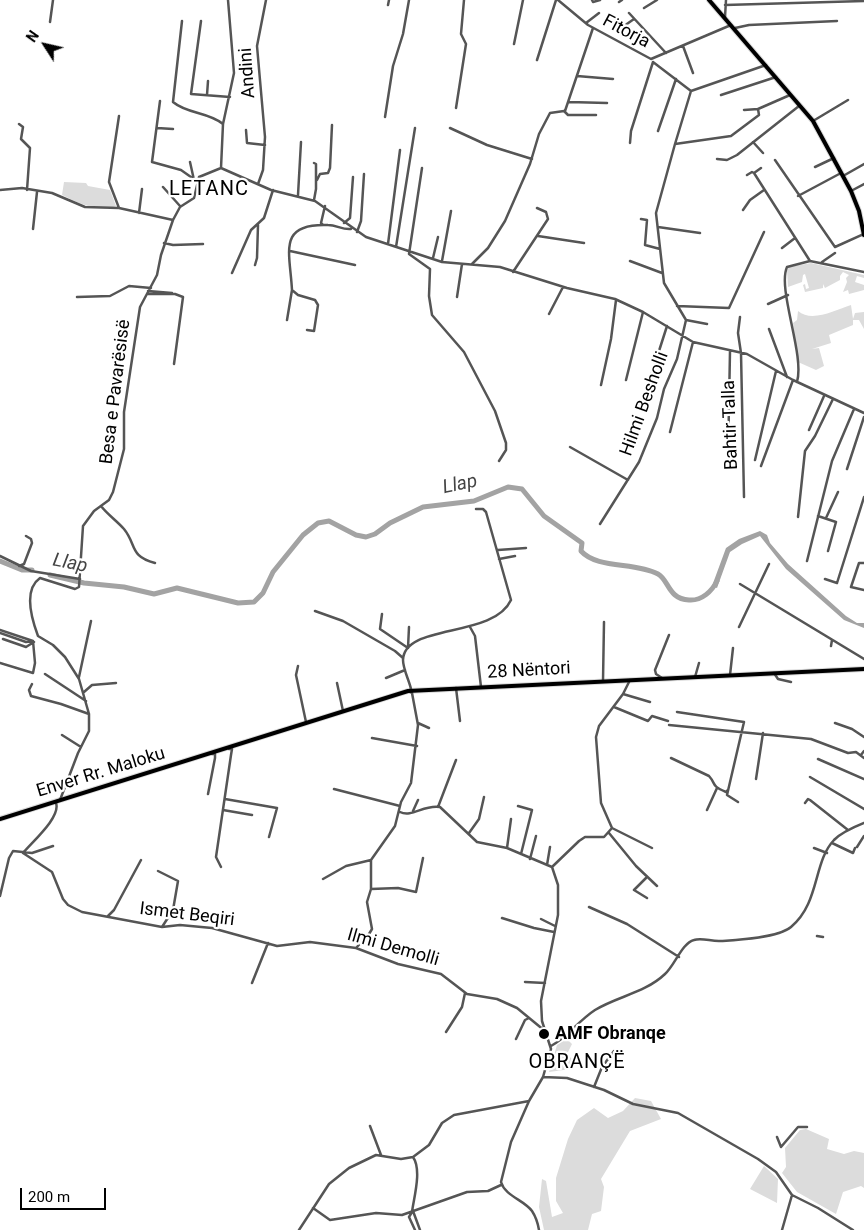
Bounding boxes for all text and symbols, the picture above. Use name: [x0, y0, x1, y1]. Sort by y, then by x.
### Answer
street label: Fitorja: [599, 11, 653, 53]
north arrow: [20, 20, 70, 70]
text: N: [23, 28, 42, 45]
street label: Andini: [235, 47, 261, 99]
district label: LETANC: [168, 178, 250, 202]
street label: Besa e Pavarësisë: [96, 318, 136, 466]
street label: Hilmi Besholli: [616, 349, 674, 459]
street label: Bahtir Talla: [719, 380, 743, 470]
water label: Llap: [441, 470, 479, 500]
water label: Llap: [51, 549, 89, 579]
street label: 28 Nëntori: [487, 658, 571, 684]
street label: Enver Rr. Maloku: [34, 743, 168, 803]
street label: Ismet Beqiri: [138, 898, 236, 932]
street label: Ilmi Demolli: [345, 925, 441, 971]
place label: AMF Obranqe: [555, 1023, 666, 1045]
marker: AMF Obranqe: [537, 1027, 551, 1041]
district label: OBRANÇË: [528, 1051, 626, 1075]
scale bar: [22, 1178, 109, 1210]
text: 200 m: [28, 1188, 70, 1206]

